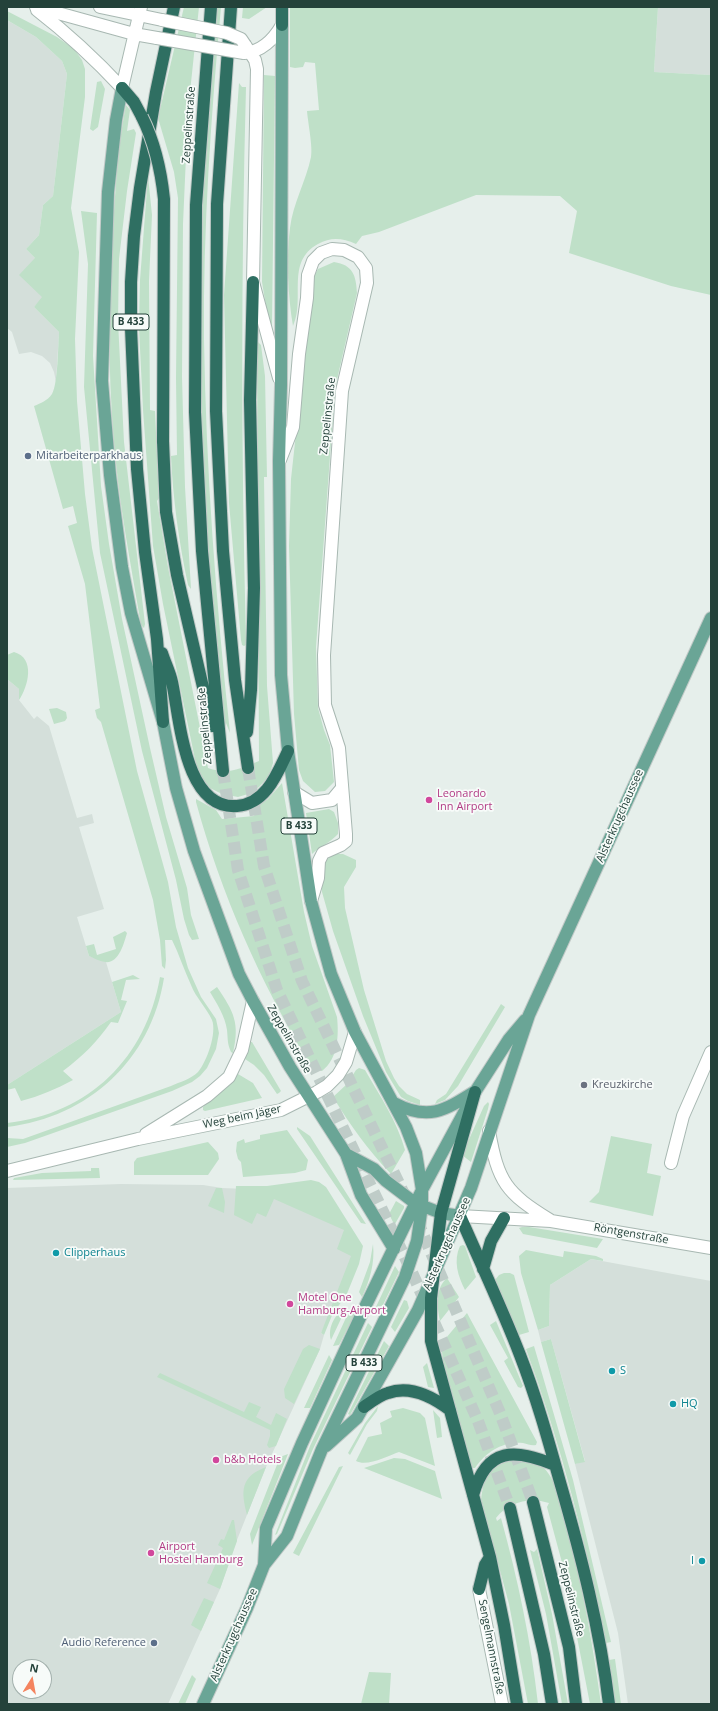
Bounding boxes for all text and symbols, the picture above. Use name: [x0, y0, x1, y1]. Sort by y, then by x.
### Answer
street label: Zeppelinstraße: [180, 86, 198, 164]
road number: B 433: [113, 314, 149, 330]
street label: Zeppelinstraße: [317, 377, 339, 455]
place label: Mitarbeiterparkhaus: [36, 449, 141, 463]
marker: Mitarbeiterparkhaus: [23, 451, 33, 461]
street label: Zeppelinstraße: [195, 687, 215, 765]
street label: Alsterkrugchaussee: [594, 768, 646, 864]
place label: Leonardo Inn Airport: [437, 787, 492, 813]
marker: Leonardo Inn Airport: [424, 795, 434, 805]
road number: B 433: [281, 818, 317, 834]
street label: Zeppelinstraße: [264, 1002, 314, 1076]
place label: Kreuzkirche: [592, 1078, 653, 1092]
marker: Kreuzkirche: [579, 1080, 589, 1090]
street label: Weg beim Jäger: [202, 1102, 282, 1132]
street label: Alsterkrugchaussee: [421, 1196, 473, 1292]
street label: Röntgenstraße: [593, 1221, 669, 1247]
place label: Clipperhaus: [64, 1246, 125, 1260]
marker: Clipperhaus: [51, 1248, 61, 1258]
place label: Motel One Hamburg-Airport: [298, 1291, 386, 1317]
marker: Motel One Hamburg-Airport: [285, 1299, 295, 1309]
road number: B 433: [346, 1355, 382, 1371]
place label: S: [620, 1364, 626, 1378]
marker: S: [607, 1366, 617, 1376]
place label: HQ: [681, 1397, 698, 1411]
marker: HQ: [668, 1399, 678, 1409]
place label: b&b Hotels: [224, 1453, 281, 1467]
marker: b&b Hotels: [211, 1455, 221, 1465]
place label: Airport Hostel Hamburg: [159, 1540, 243, 1566]
marker: Airport Hostel Hamburg: [146, 1548, 156, 1558]
place label: I: [691, 1554, 694, 1568]
marker: I: [697, 1556, 707, 1566]
street label: Zeppelinstraße: [555, 1560, 587, 1638]
street label: Alsterkrugchaussee: [208, 1587, 260, 1683]
street label: Sengelmannstraße: [475, 1598, 507, 1696]
place label: Audio Reference: [62, 1636, 146, 1650]
marker: Audio Reference: [149, 1638, 159, 1648]
north arrow: [12, 1659, 52, 1699]
text: N: [28, 1659, 40, 1676]

